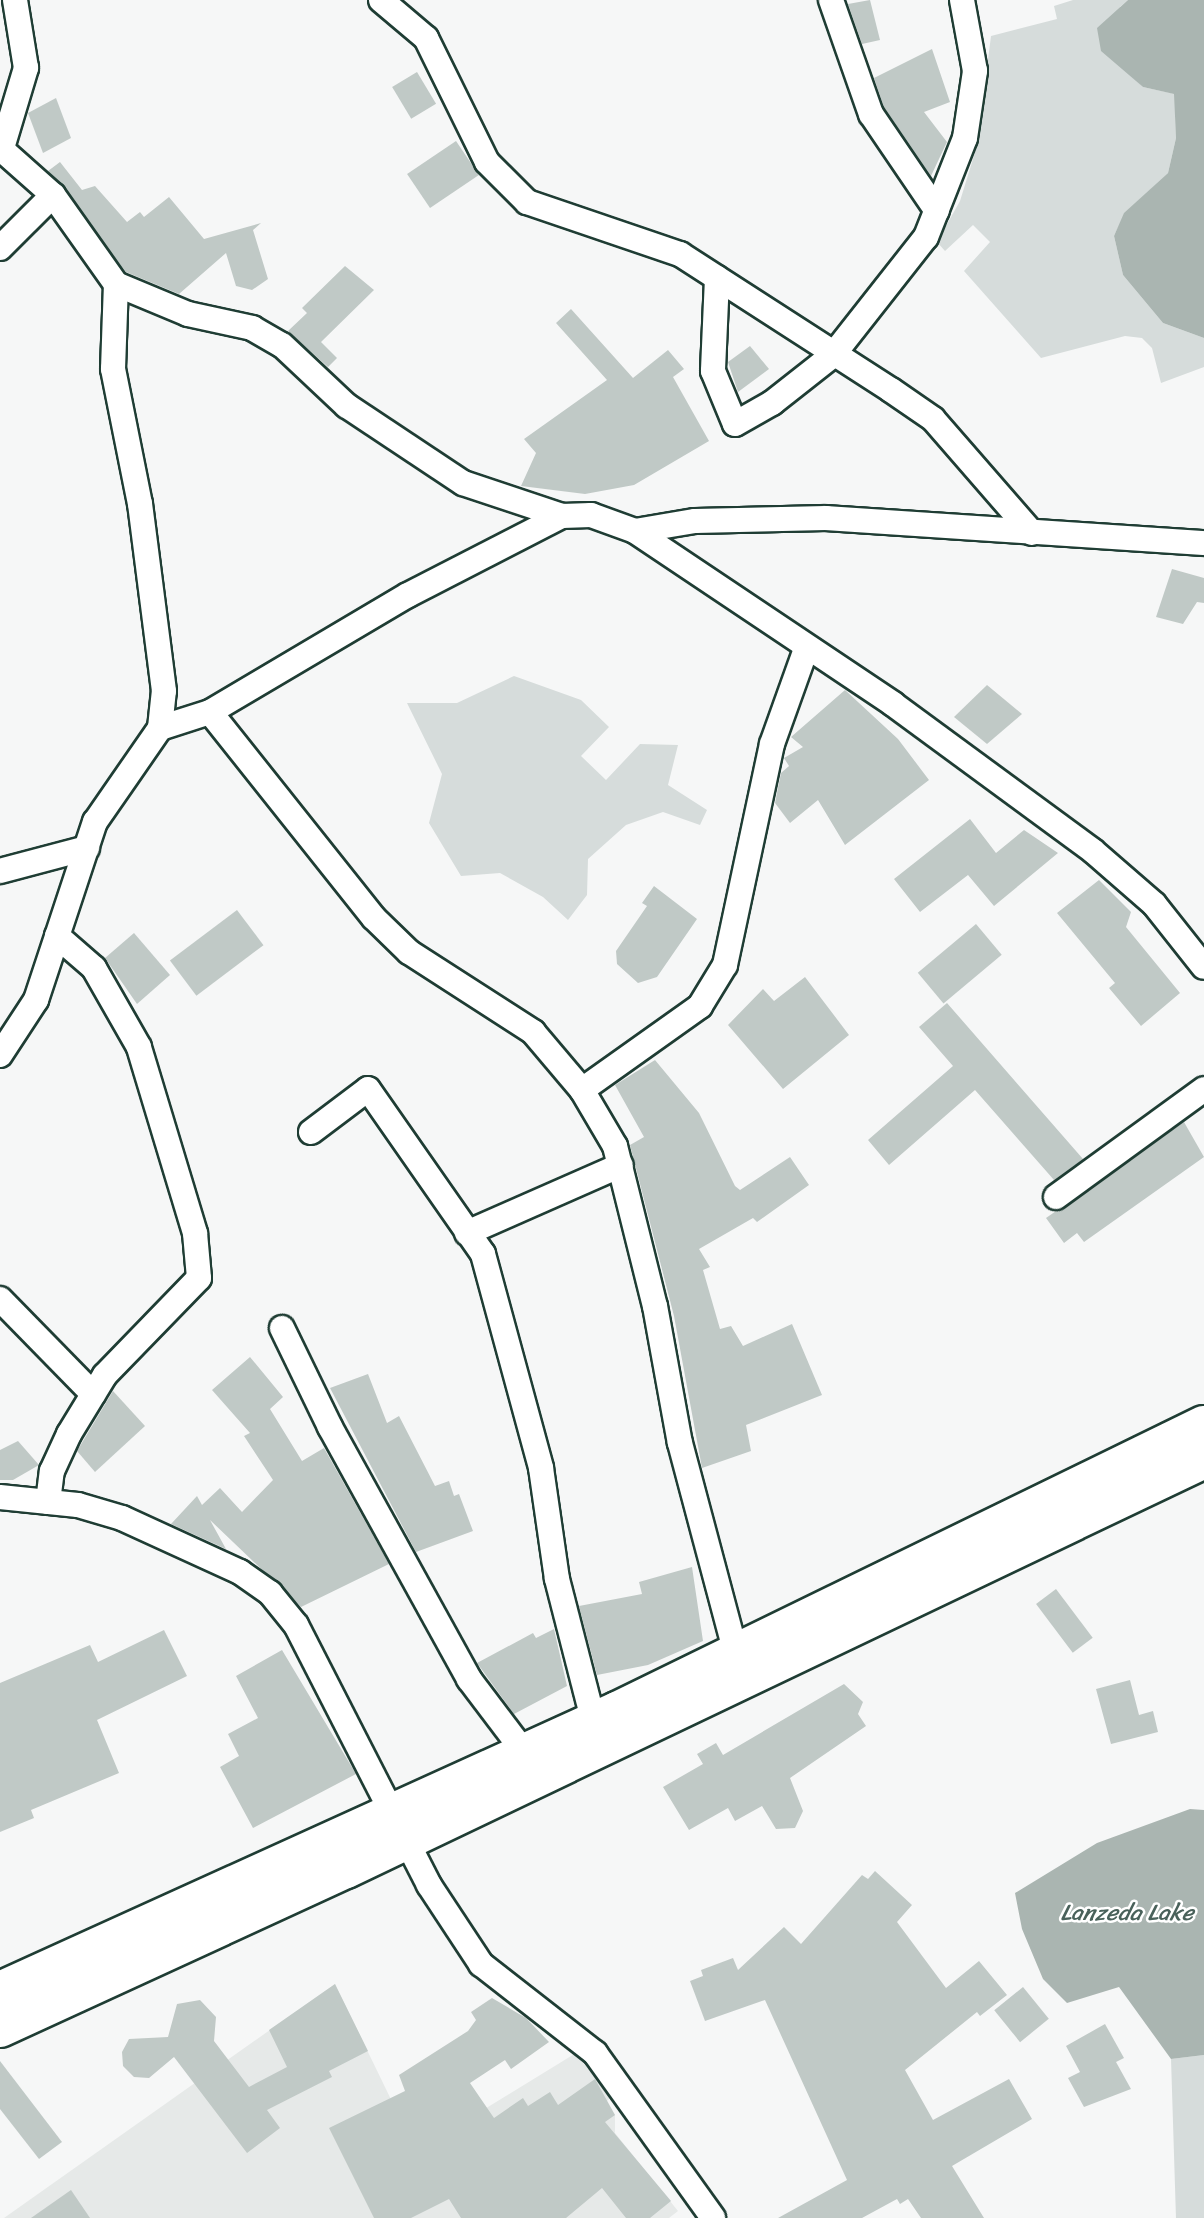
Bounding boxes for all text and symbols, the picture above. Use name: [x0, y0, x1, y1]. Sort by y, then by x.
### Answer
water label: Lanzeda Lake: [1060, 1899, 1194, 1927]

